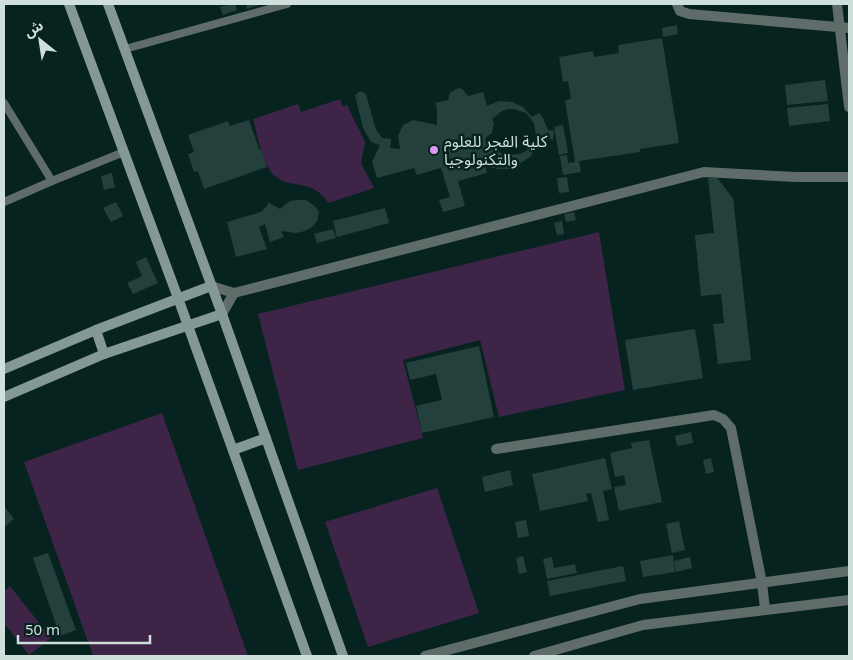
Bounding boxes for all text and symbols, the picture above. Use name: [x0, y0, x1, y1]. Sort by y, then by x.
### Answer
north arrow: [15, 15, 65, 65]
text: ش: [20, 15, 46, 41]
place label: كلية الفجر للعلوم والتكنولوجيا: [444, 130, 548, 170]
marker: كلية الفجر للعلوم والتكنولوجيا: [428, 144, 440, 156]
scale bar: [18, 612, 150, 644]
text: 50 m: [25, 619, 60, 639]

